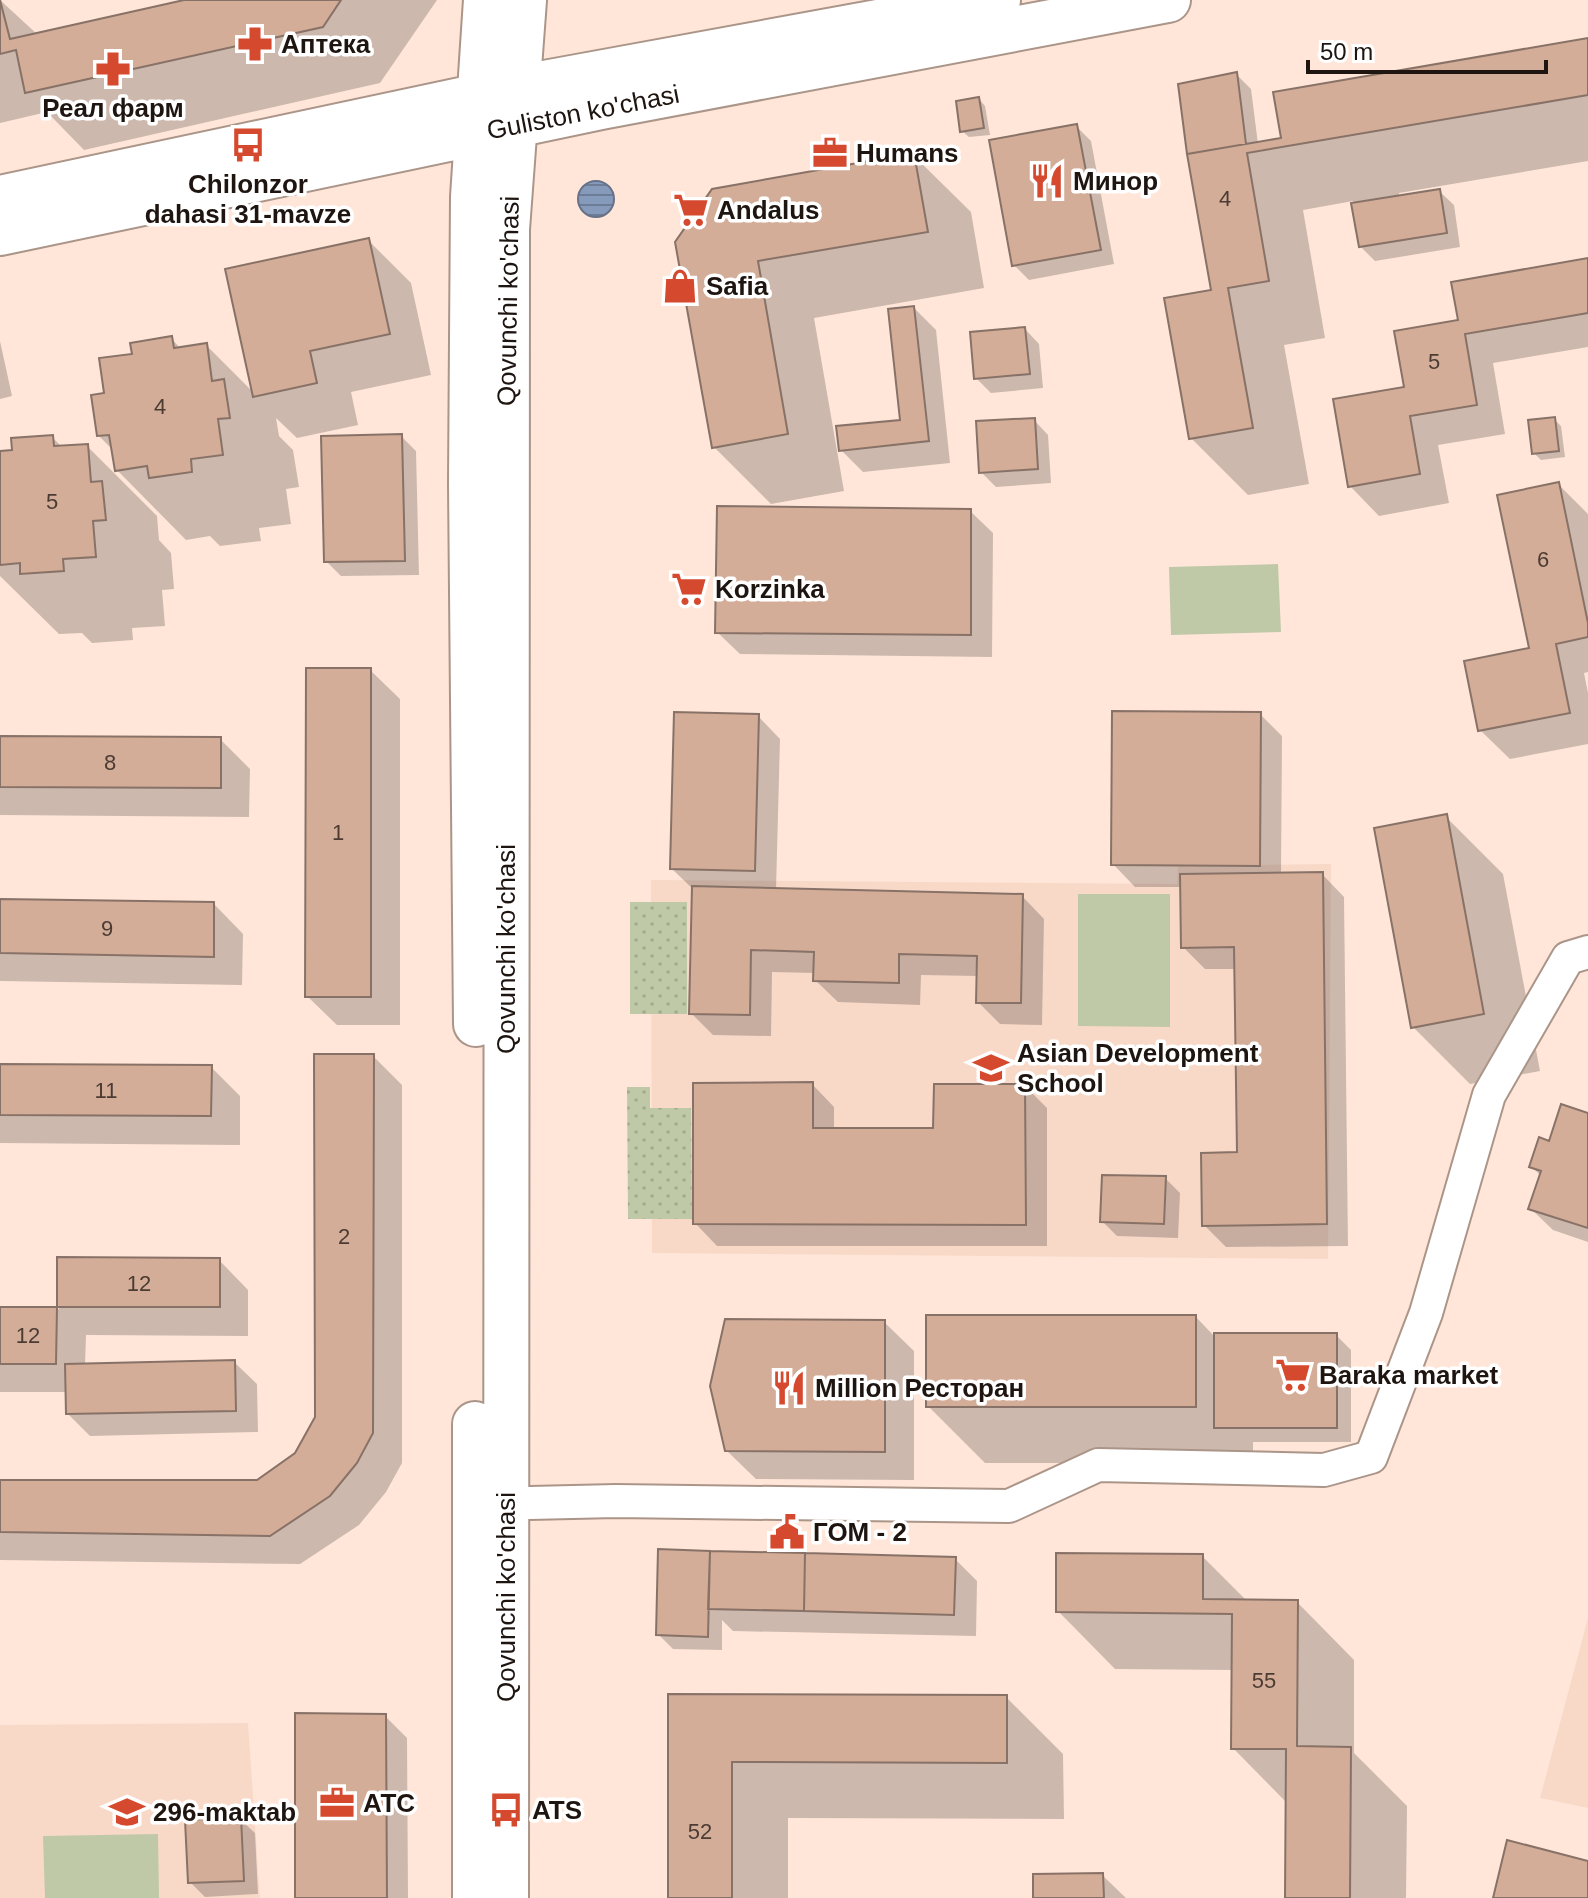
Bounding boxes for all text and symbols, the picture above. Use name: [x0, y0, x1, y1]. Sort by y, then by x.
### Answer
scale bar: [1308, 24, 1546, 74]
pharmacy icon: Аптека: [236, 25, 274, 63]
place label: Аптека: [281, 29, 371, 59]
text: 50 m: [1320, 38, 1373, 65]
pharmacy icon: Реал фарм: [94, 50, 132, 88]
street label: Guliston ko'chasi: [484, 79, 682, 145]
place label: Реал фарм: [42, 93, 184, 123]
bus stop icon: Chilonzor dahasi 31-mavze: [229, 126, 267, 164]
office icon: Humans: [811, 134, 849, 172]
place label: Humans: [856, 138, 959, 168]
restaurant icon: Минор: [1028, 162, 1066, 200]
place label: Минор: [1073, 166, 1158, 196]
place label: Chilonzor dahasi 31-mavze: [145, 169, 351, 229]
house number: 4: [1219, 186, 1231, 211]
supermarket icon: Andalus: [672, 191, 710, 229]
place label: Andalus: [717, 195, 820, 225]
street label: Qovunchi ko'chasi: [491, 196, 525, 406]
shop icon: Safia: [661, 267, 699, 305]
place label: Safia: [706, 271, 769, 301]
house number: 5: [1428, 349, 1440, 374]
house number: 4: [154, 394, 166, 419]
house number: 5: [46, 489, 58, 514]
house number: 6: [1537, 547, 1549, 572]
supermarket icon: Korzinka: [670, 570, 708, 608]
place label: Korzinka: [715, 574, 825, 604]
house number: 8: [104, 750, 116, 775]
house number: 1: [332, 820, 344, 845]
street label: Qovunchi ko'chasi: [491, 844, 521, 1054]
house number: 9: [101, 916, 113, 941]
place label: Asian Development School: [1017, 1038, 1259, 1098]
school or university icon: Asian Development School: [972, 1049, 1010, 1087]
house number: 11: [95, 1078, 117, 1103]
house number: 2: [338, 1224, 350, 1249]
house number: 12: [127, 1271, 151, 1296]
house number: 12: [16, 1323, 40, 1348]
supermarket icon: Baraka market: [1274, 1356, 1312, 1394]
place label: Baraka market: [1319, 1360, 1499, 1390]
restaurant icon: Million Ресторан: [770, 1369, 808, 1407]
place label: Million Ресторан: [815, 1373, 1024, 1403]
street label: Qovunchi ko'chasi: [491, 1492, 521, 1702]
public building icon: ГОМ - 2: [768, 1513, 806, 1551]
place label: ГОМ - 2: [813, 1517, 907, 1547]
house number: 55: [1252, 1668, 1276, 1693]
office icon: АТС: [318, 1784, 356, 1822]
place label: АТС: [363, 1788, 415, 1818]
bus stop icon: ATS: [487, 1791, 525, 1829]
school or university icon: 296-maktab: [108, 1793, 146, 1831]
place label: ATS: [532, 1795, 582, 1825]
place label: 296-maktab: [153, 1797, 296, 1827]
house number: 52: [688, 1819, 712, 1844]

